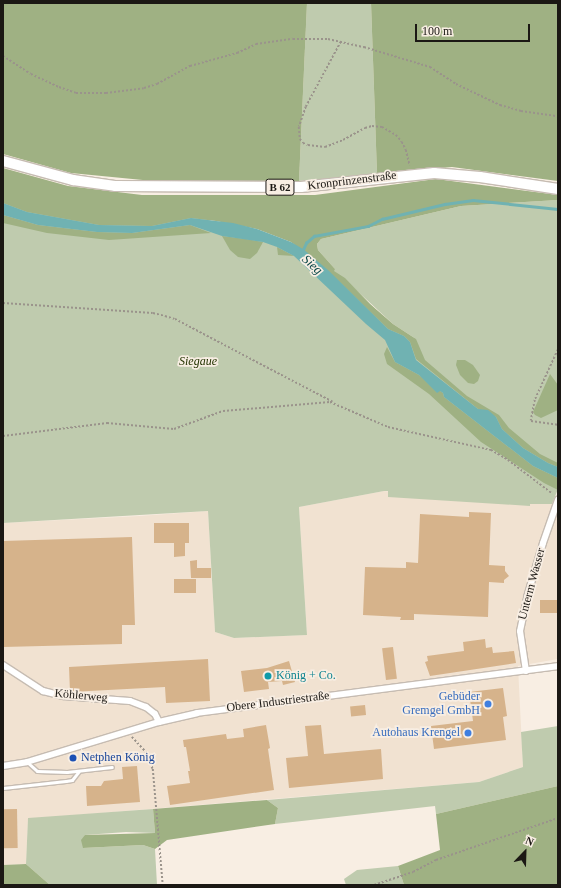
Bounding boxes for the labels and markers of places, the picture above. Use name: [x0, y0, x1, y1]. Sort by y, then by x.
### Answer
place label: König + Co.: [276, 669, 336, 683]
marker: König + Co.: [263, 671, 273, 681]
place label: Gebüder Gremgel GmbH: [402, 690, 480, 718]
marker: Gebüder Gremgel GmbH: [483, 699, 493, 709]
place label: Autohaus Krengel: [372, 726, 460, 740]
marker: Autohaus Krengel: [463, 728, 473, 738]
place label: Netphen König: [81, 751, 155, 765]
marker: Netphen König: [68, 753, 78, 763]

